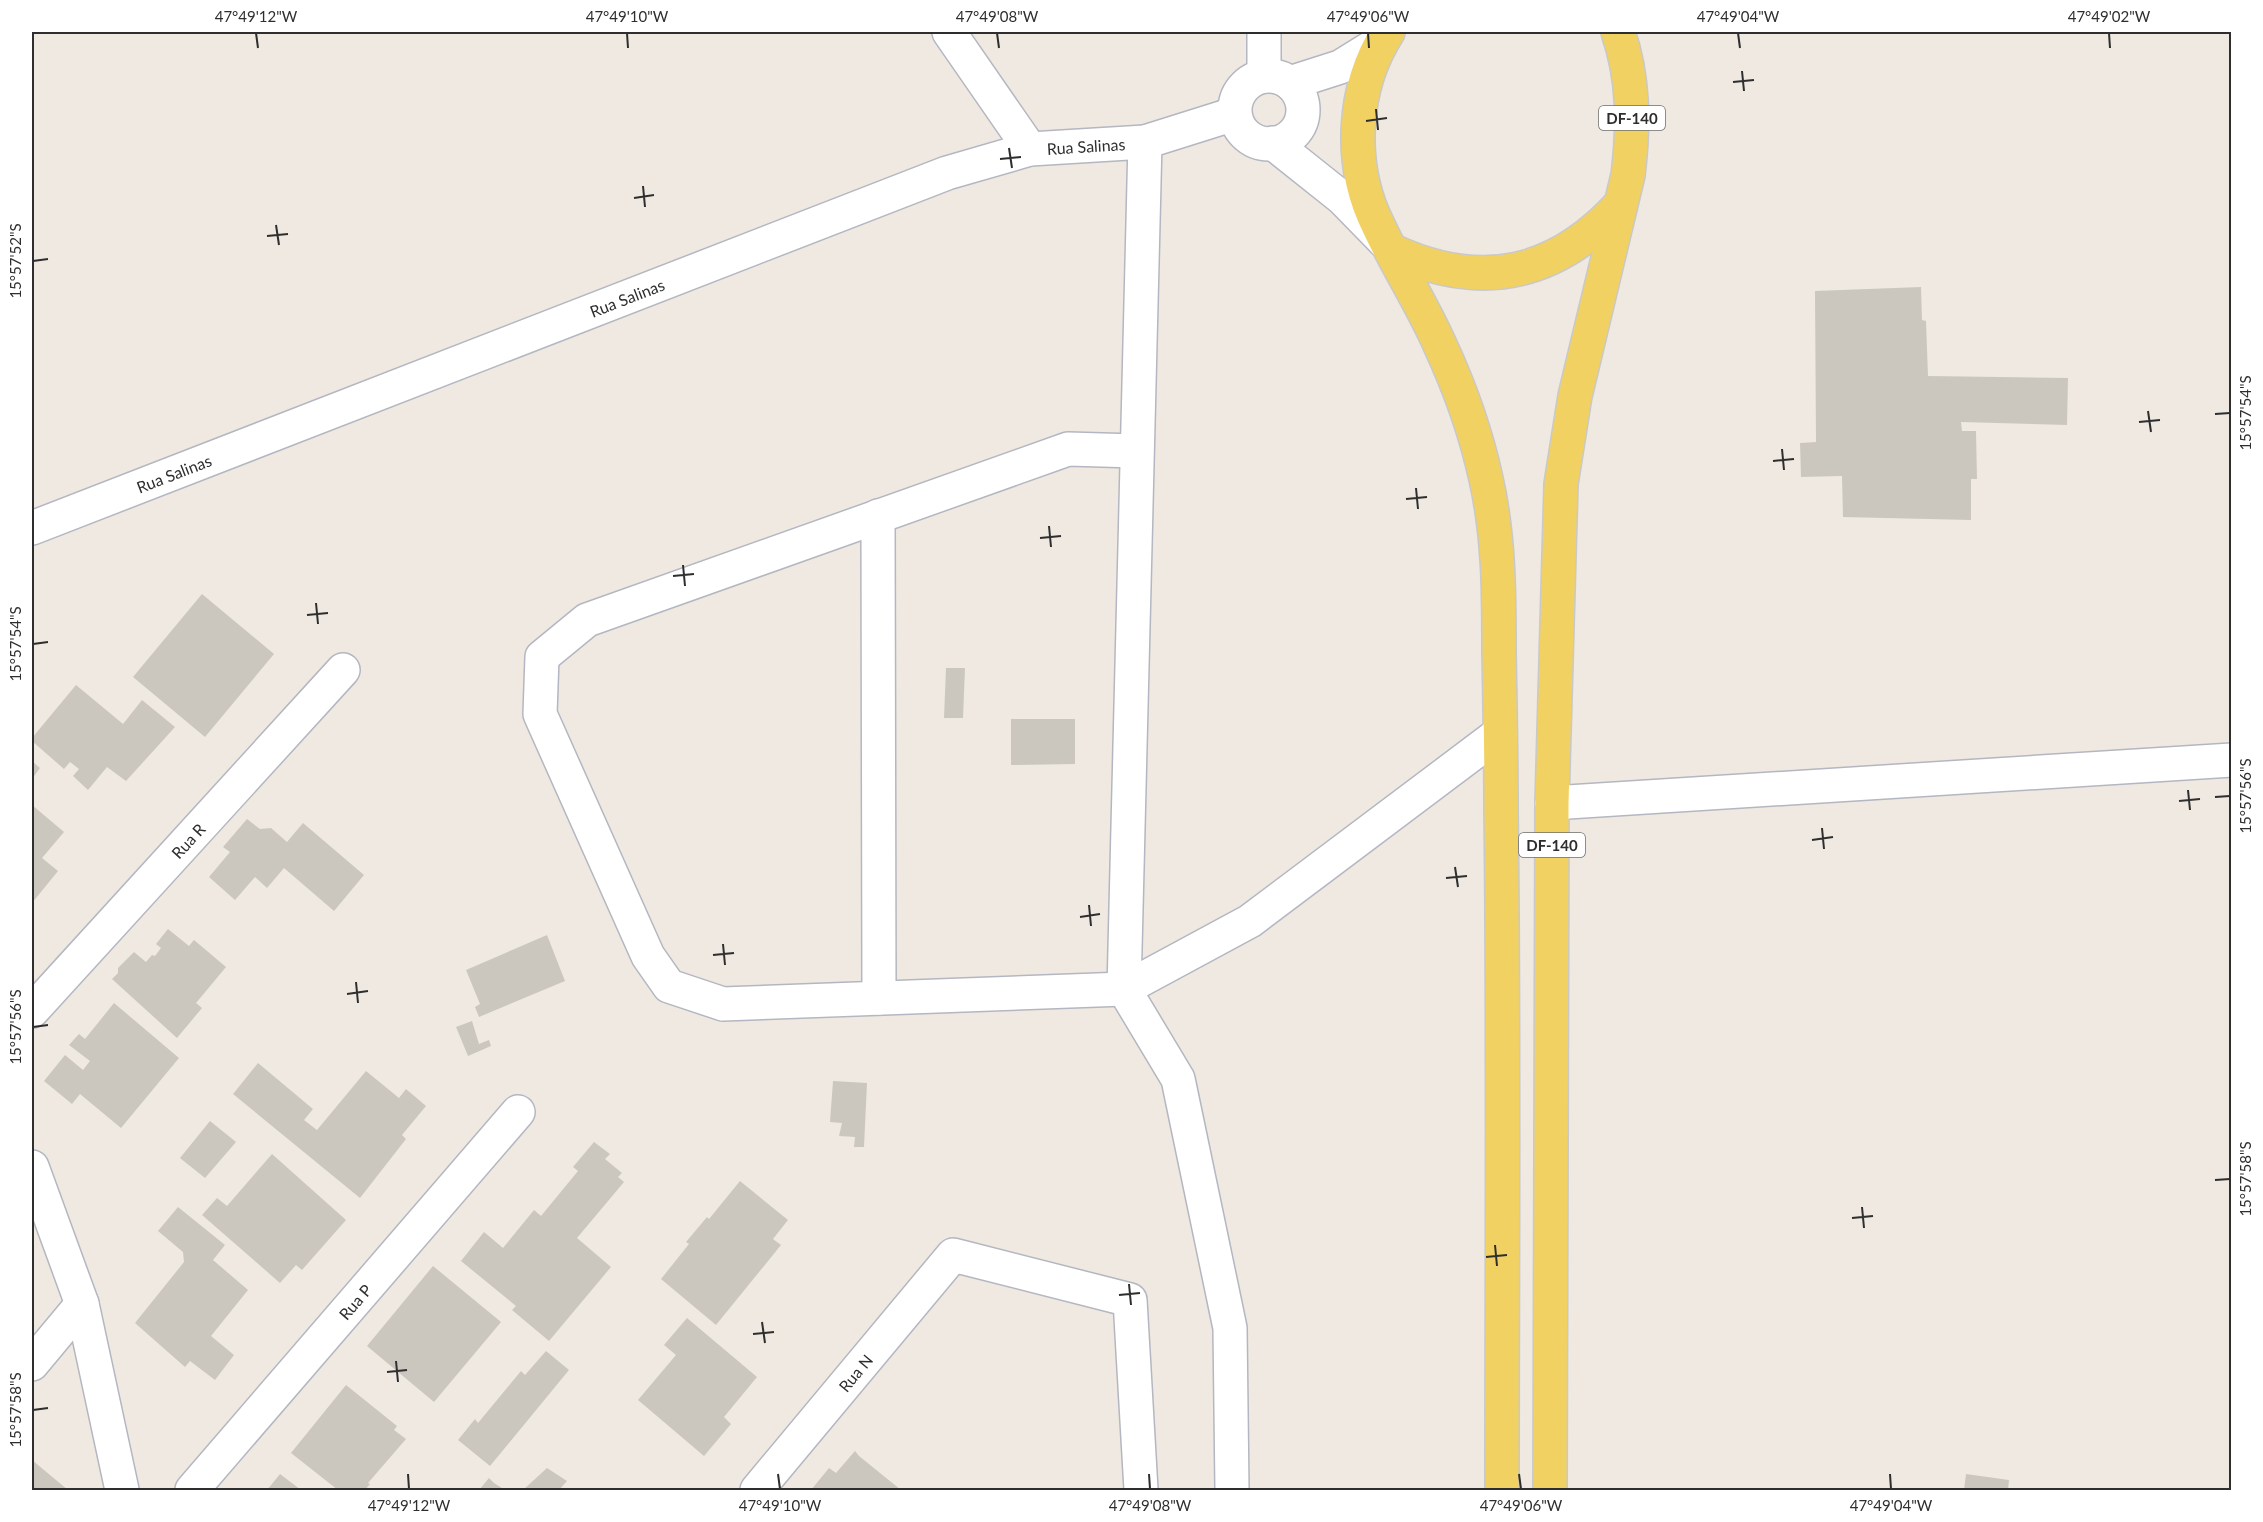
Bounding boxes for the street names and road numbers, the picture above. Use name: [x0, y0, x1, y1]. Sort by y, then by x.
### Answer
road number: DF-140: [1599, 106, 1665, 130]
street label: Rua Salinas: [1046, 134, 1126, 157]
street label: Rua Salinas: [587, 274, 667, 320]
street label: Rua Salinas: [134, 450, 214, 496]
street label: Rua R: [167, 819, 208, 862]
road number: DF-140: [1519, 833, 1585, 857]
street label: Rua P: [334, 1280, 375, 1323]
street label: Rua N: [834, 1350, 876, 1395]

